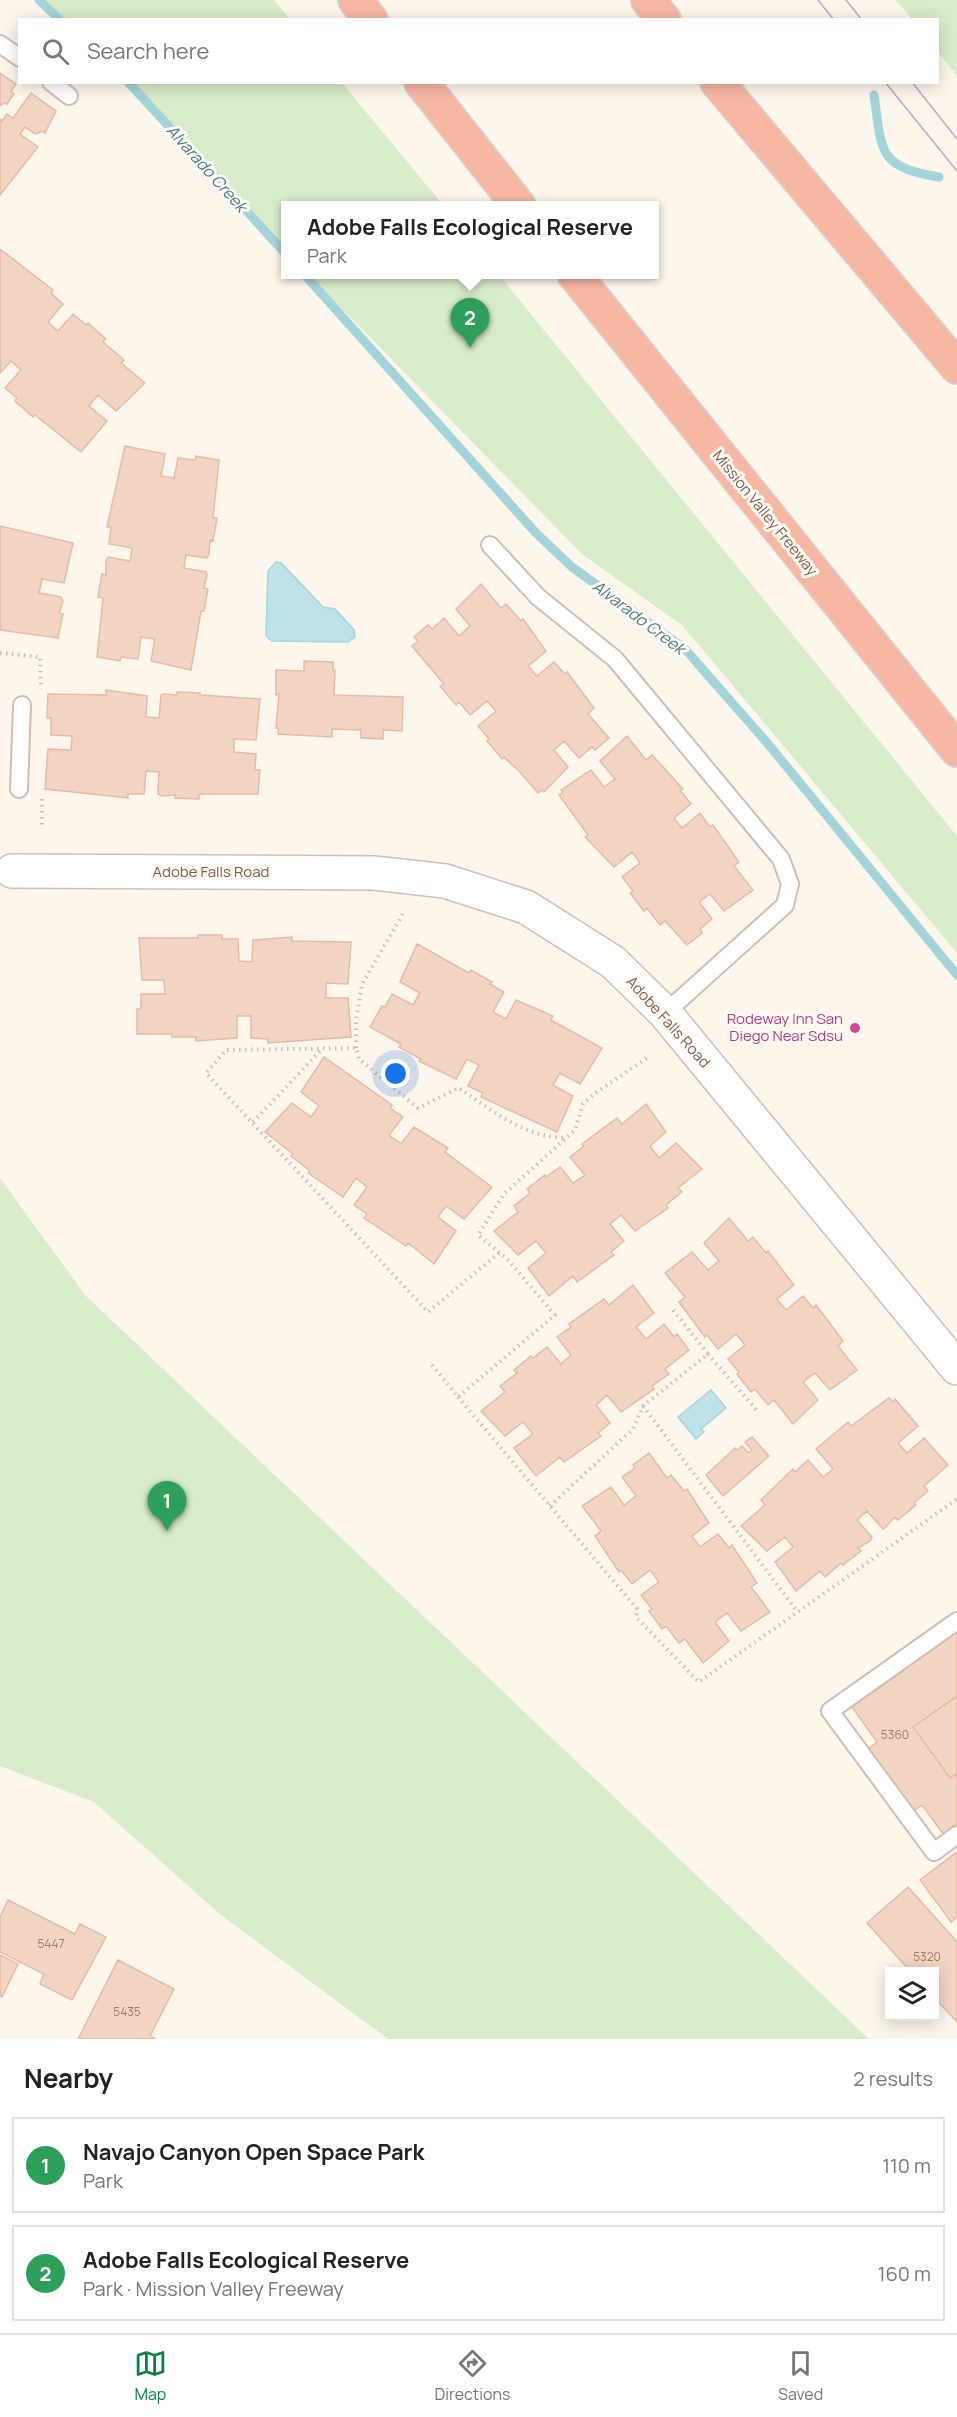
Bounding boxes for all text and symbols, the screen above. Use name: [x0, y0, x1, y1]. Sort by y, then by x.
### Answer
search box: [18, 18, 939, 84]
icon: search: [39, 35, 72, 68]
text: Search here: [87, 36, 209, 66]
water label: Alvarado Creek: [162, 120, 254, 218]
popup: [281, 201, 659, 279]
text: Adobe Falls Ecological Reserve: [307, 212, 633, 242]
text: Park: [307, 242, 347, 269]
pin: 2: [450, 298, 490, 348]
street label: Mission Valley Freeway: [708, 445, 823, 580]
water label: Alvarado Creek: [588, 575, 691, 660]
street label: Adobe Falls Road: [153, 861, 269, 882]
street label: Adobe Falls Road: [621, 971, 715, 1072]
place label: Rodeway Inn San Diego Near Sdsu: [727, 1008, 843, 1046]
marker: Rodeway Inn San Diego Near Sdsu: [848, 1021, 862, 1035]
your location: [381, 1059, 410, 1088]
pin: 1: [148, 1482, 186, 1531]
house number: 5360: [881, 1726, 909, 1743]
house number: 5447: [37, 1935, 65, 1952]
house number: 5320: [913, 1948, 941, 1965]
map controls: [885, 1967, 939, 2021]
button: layers: [885, 1967, 939, 2021]
house number: 5435: [113, 2003, 141, 2020]
text: Nearby: [24, 2060, 113, 2096]
text: 2 results: [853, 2065, 933, 2092]
text: Navajo Canyon Open Space Park: [83, 2137, 424, 2167]
text: 1: [41, 2152, 50, 2179]
text: 110 m: [882, 2152, 931, 2179]
text: Park: [83, 2167, 123, 2194]
text: Adobe Falls Ecological Reserve: [83, 2245, 409, 2275]
text: 2: [40, 2260, 51, 2287]
text: 160 m: [878, 2260, 931, 2287]
text: Park · Mission Valley Freeway: [83, 2275, 344, 2302]
tab: Map: [134, 2347, 167, 2405]
tab: Directions: [435, 2347, 510, 2405]
tab: Saved: [778, 2347, 823, 2405]

